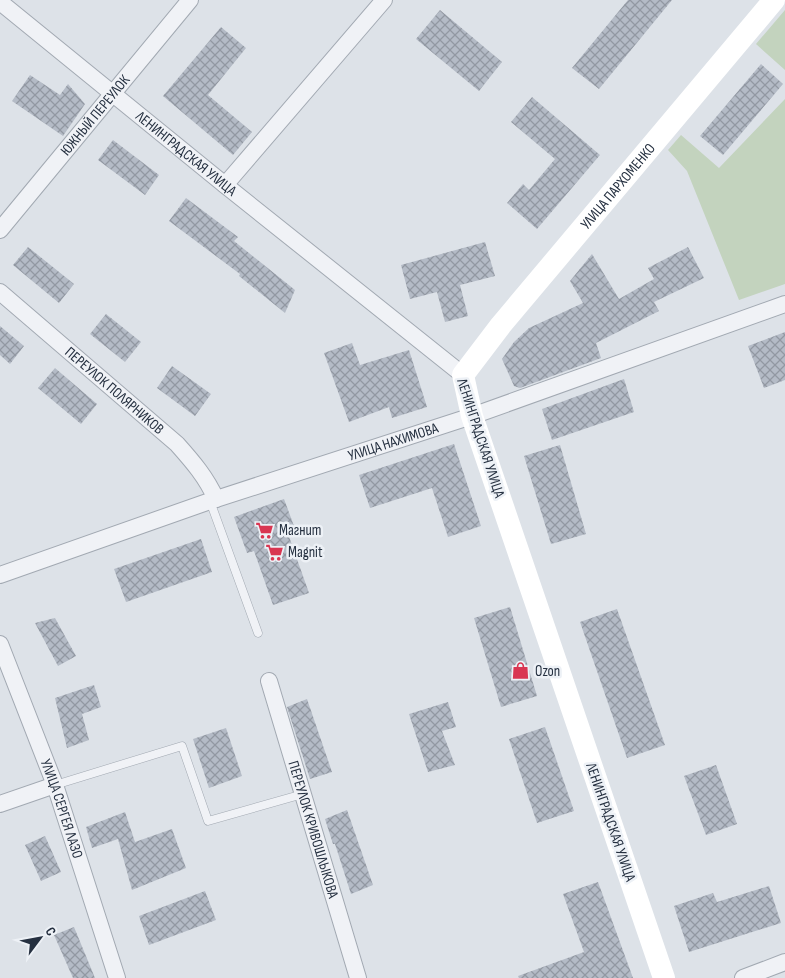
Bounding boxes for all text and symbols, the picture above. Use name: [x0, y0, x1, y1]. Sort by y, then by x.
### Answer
street label: ЮЖНЫЙ ПЕРЕУЛОК: [56, 71, 134, 160]
street label: ЛЕНИНГРАДСКАЯ УЛИЦА: [131, 107, 241, 201]
street label: УЛИЦА ПАРХОМЕНКО: [576, 140, 660, 233]
street label: ПЕРЕУЛОК ПОЛЯРНИКОВ: [61, 343, 168, 439]
street label: ЛЕНИНГРАДСКАЯ УЛИЦА: [452, 375, 509, 501]
street label: УЛИЦА НАХИМОВА: [346, 418, 441, 466]
supermarket icon: Магнит: [255, 520, 275, 540]
place label: Магнит: [279, 521, 321, 540]
supermarket icon: Magnit: [264, 542, 284, 562]
place label: Magnit: [288, 543, 323, 562]
shop icon: Ozon: [511, 661, 531, 681]
place label: Ozon: [535, 662, 560, 681]
street label: УЛИЦА СЕРГЕЯ ЛАЗО: [36, 756, 87, 861]
street label: ПЕРЕУЛОК КРИВОШЛЫКОВА: [283, 759, 343, 901]
street label: ЛЕНИНГРАДСКАЯ УЛИЦА: [581, 759, 640, 885]
north arrow: [15, 913, 65, 963]
text: С: [41, 924, 60, 939]

